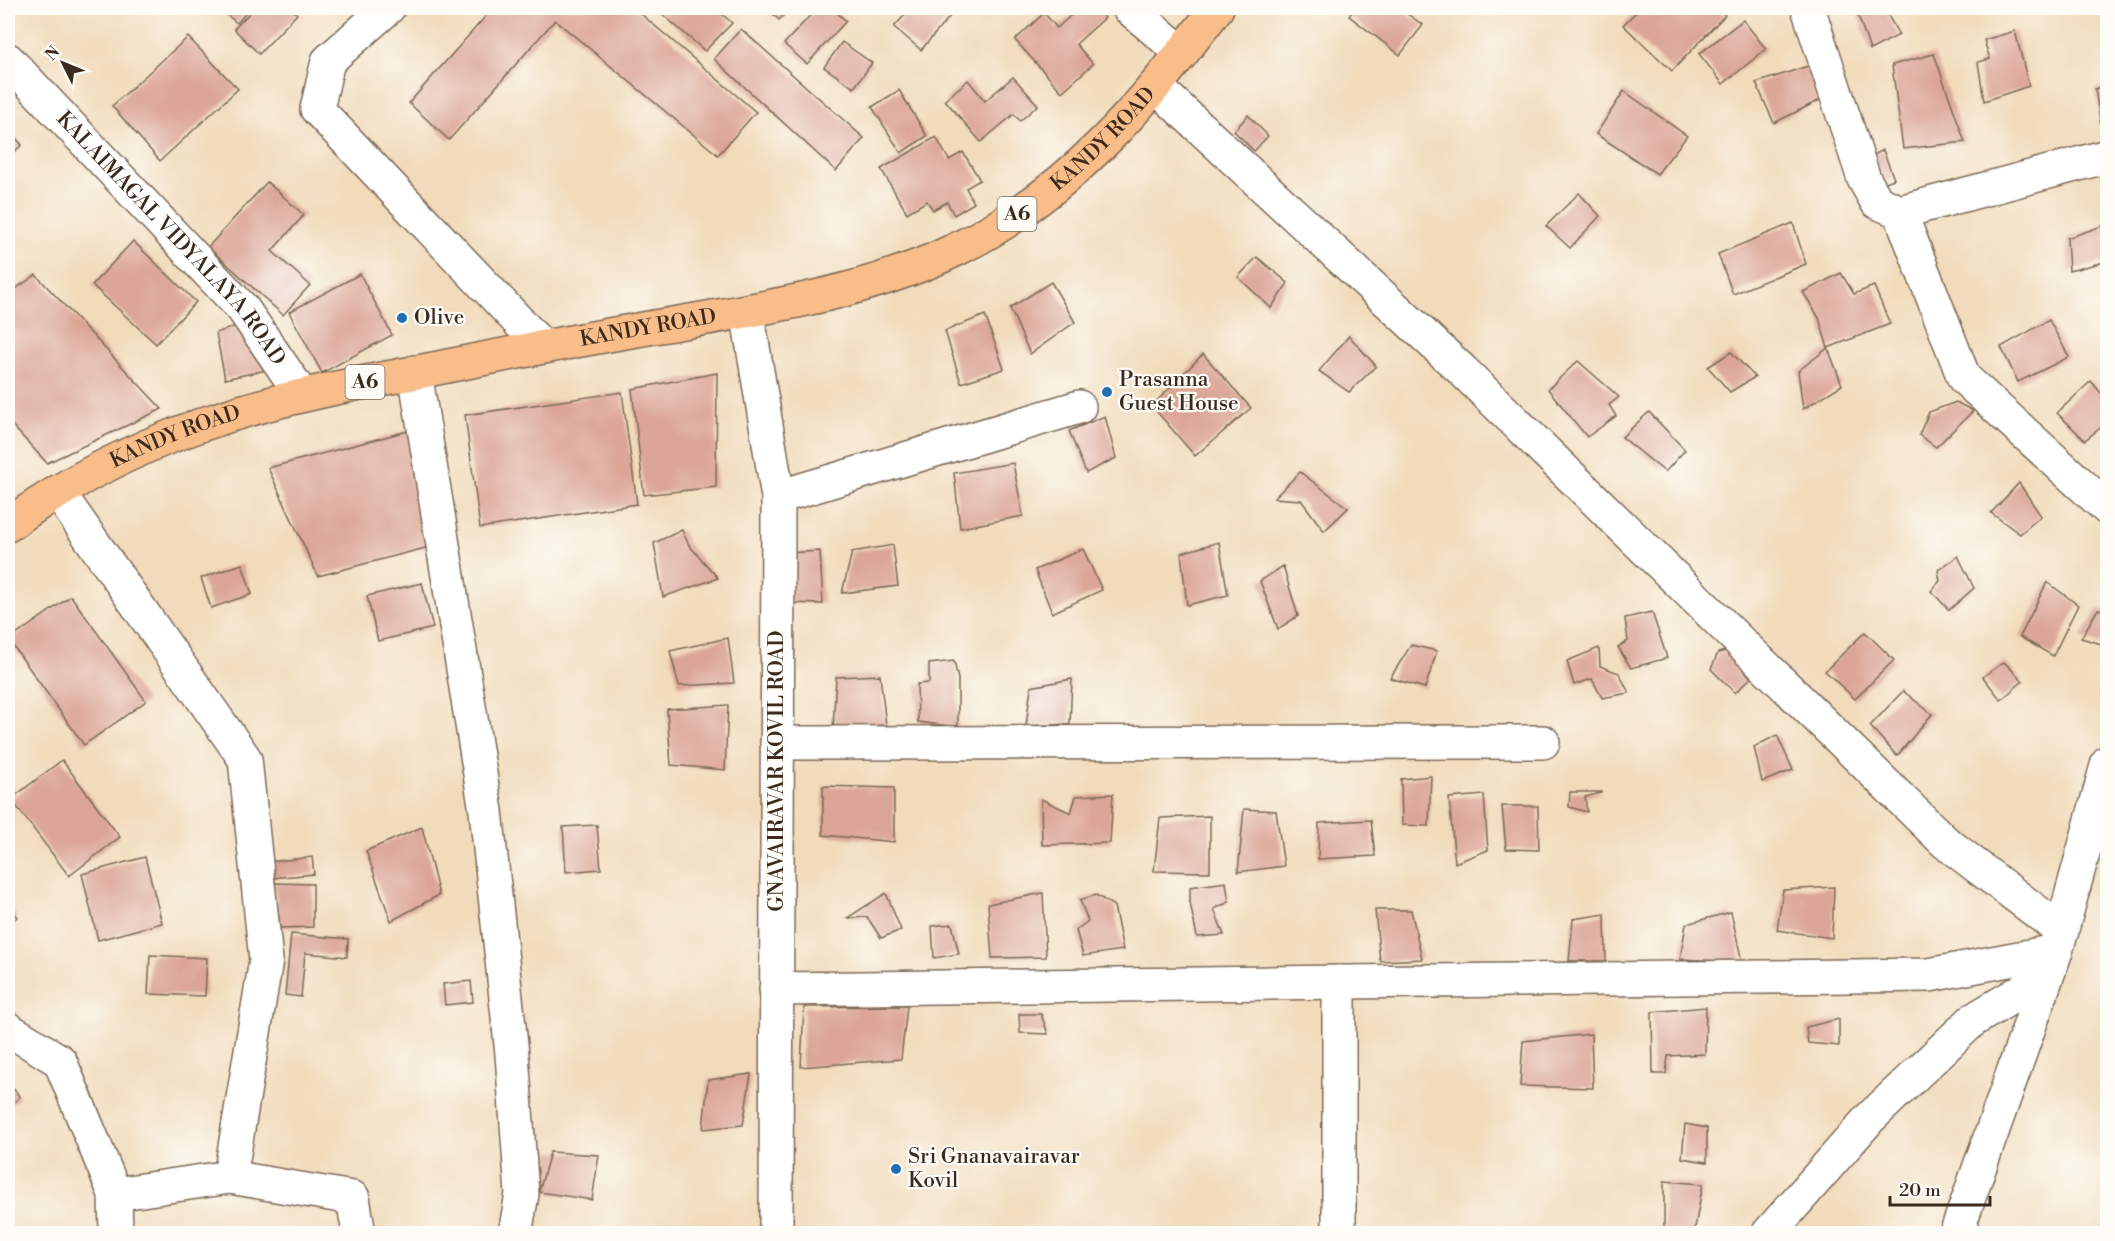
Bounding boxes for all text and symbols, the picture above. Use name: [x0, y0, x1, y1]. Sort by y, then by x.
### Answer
north arrow: [33, 33, 93, 93]
text: N: [41, 42, 65, 65]
street label: KANDY ROAD: [1045, 82, 1161, 197]
street label: KALAIMAGAL VIDYALAYA ROAD: [51, 106, 291, 371]
road number: A6: [998, 197, 1036, 231]
street label: KANDY ROAD: [578, 304, 718, 353]
place label: Olive: [414, 305, 464, 331]
marker: Olive: [395, 311, 409, 325]
road number: A6: [346, 365, 385, 399]
place label: Prasanna Guest House: [1119, 367, 1239, 417]
marker: Prasanna Guest House: [1100, 385, 1114, 399]
street label: KANDY ROAD: [106, 400, 244, 474]
street label: GNAVAIRAVAR KOVIL ROAD: [764, 630, 790, 912]
place label: Sri Gnanavairavar Kovil: [908, 1144, 1080, 1194]
marker: Sri Gnanavairavar Kovil: [889, 1162, 903, 1176]
scale bar: [1890, 1169, 1990, 1207]
text: 20 m: [1899, 1179, 1941, 1202]

